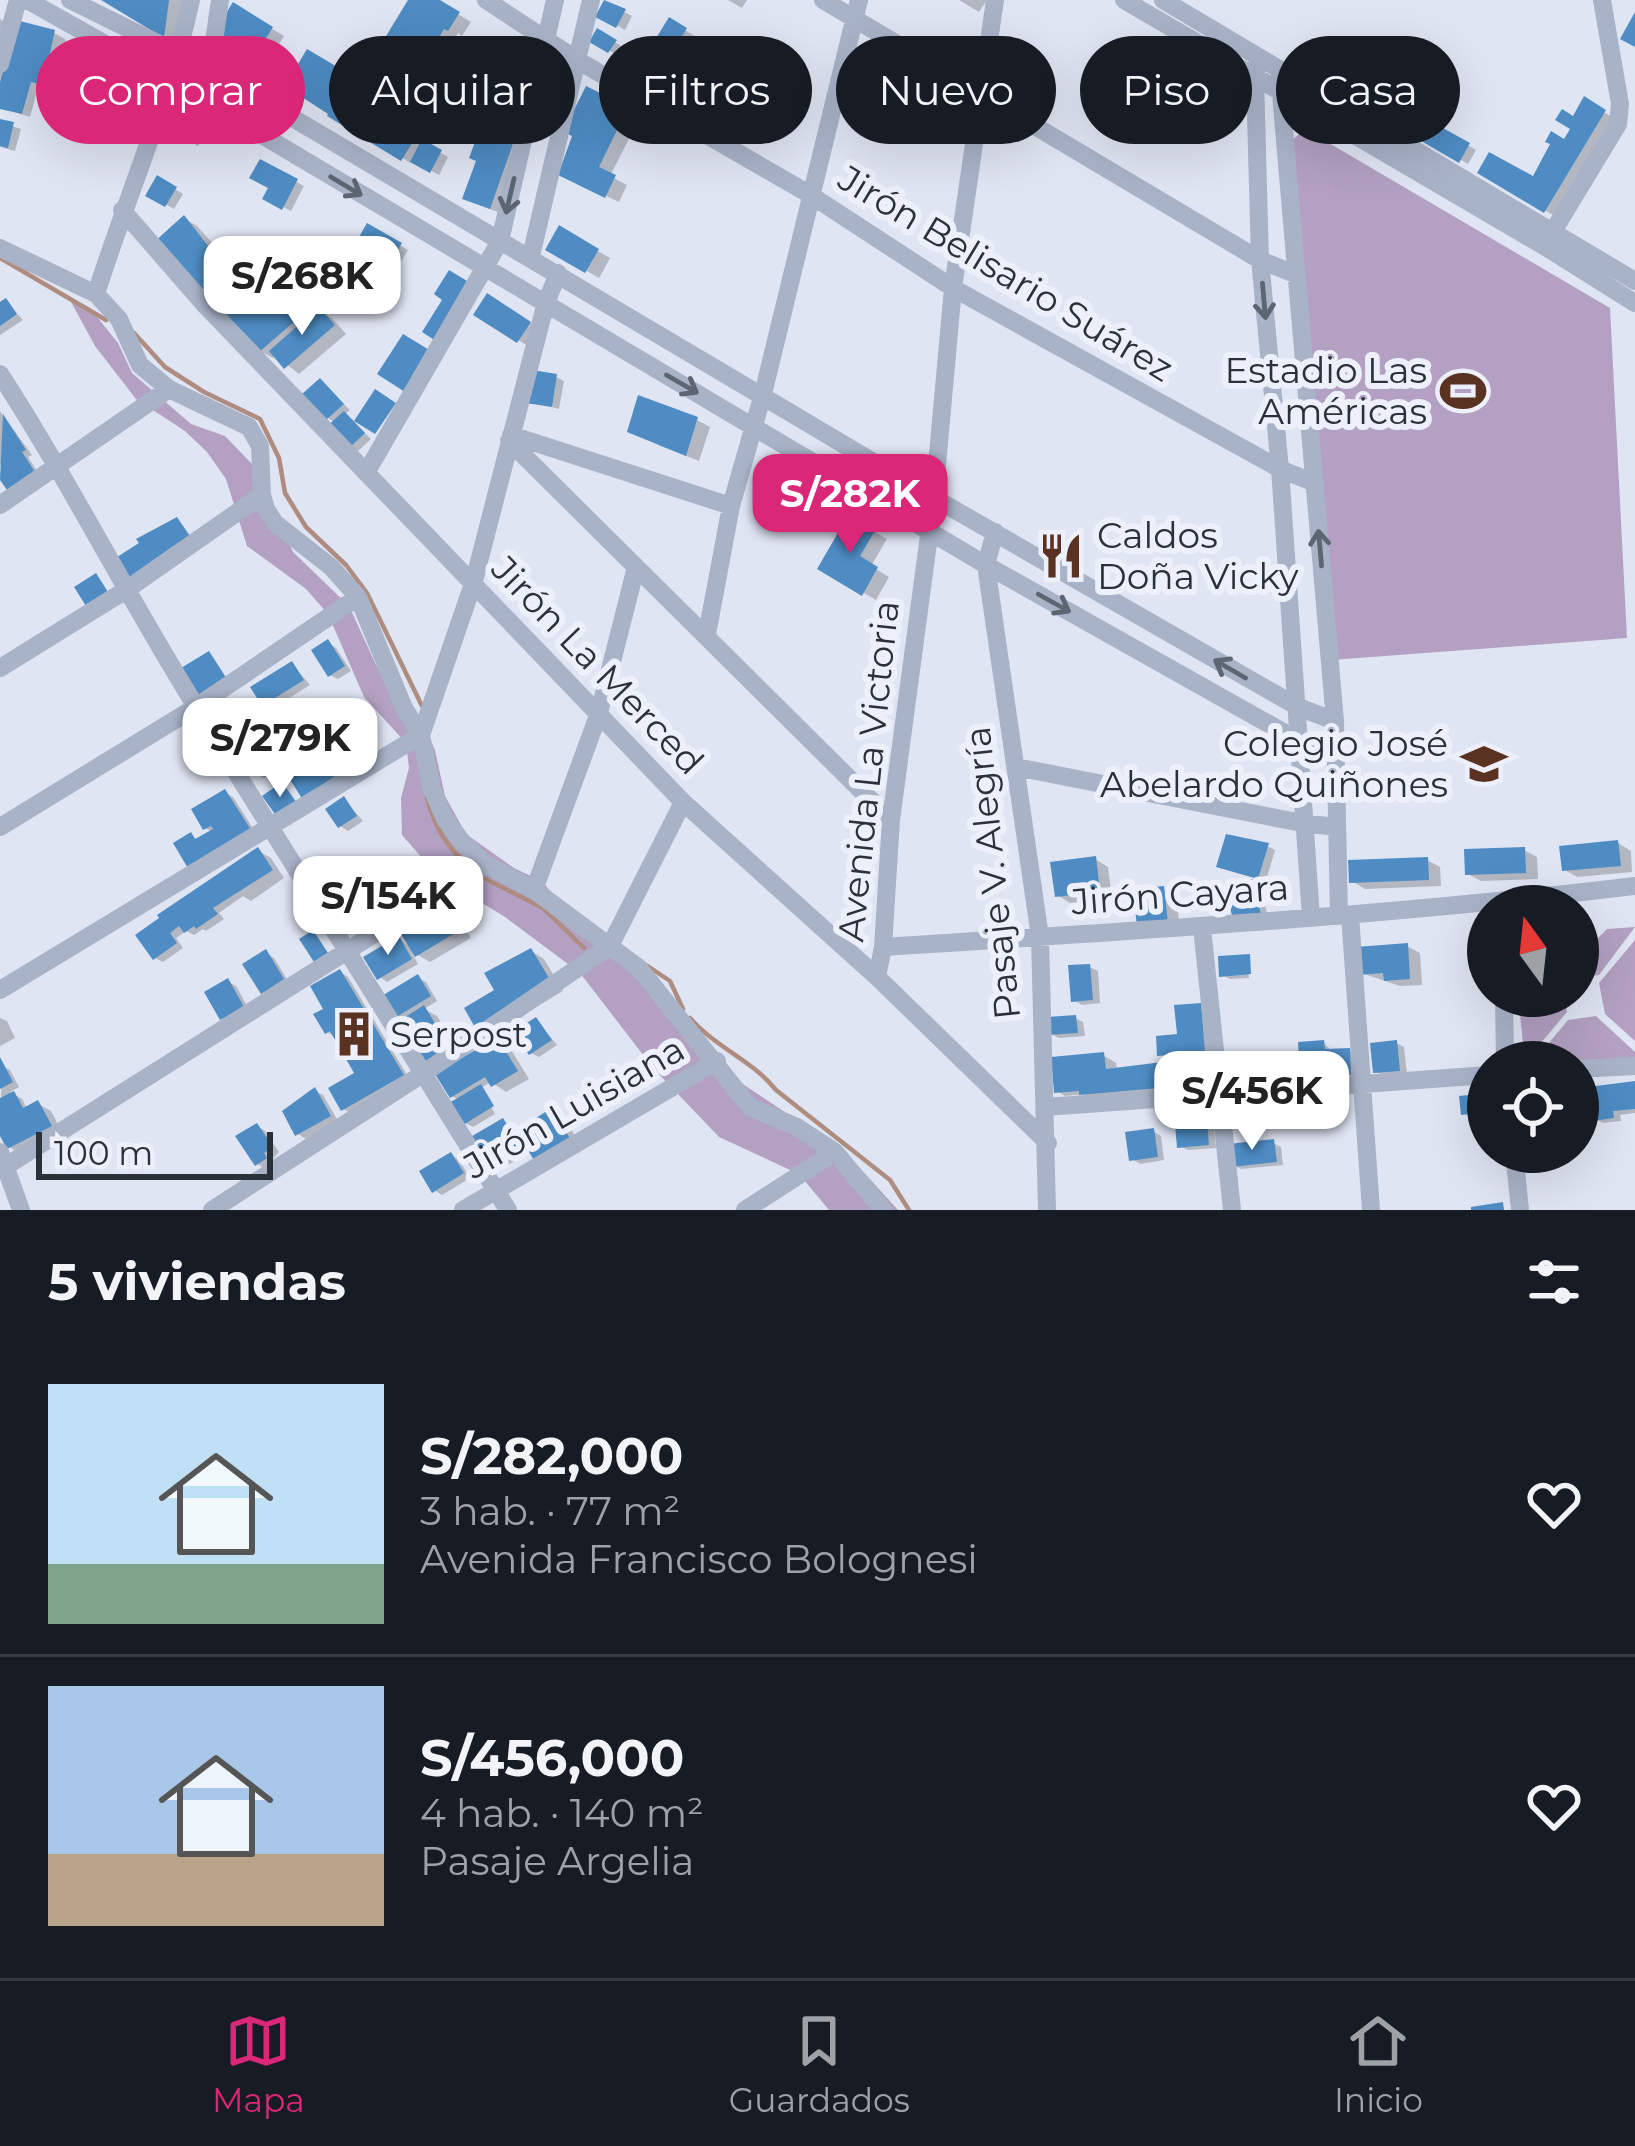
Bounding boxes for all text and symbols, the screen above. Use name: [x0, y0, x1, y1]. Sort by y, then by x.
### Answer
chip: Comprar: [36, 36, 305, 144]
chip: Alquilar: [329, 36, 575, 144]
chip: Filtros: [599, 36, 812, 144]
chip: Nuevo: [836, 36, 1056, 144]
chip: Piso: [1080, 36, 1252, 144]
chip: Casa: [1276, 36, 1460, 144]
street label: Jirón Belisario Suárez: [830, 155, 1181, 390]
one-way arrow: [328, 174, 363, 198]
one-way arrow: [497, 176, 520, 214]
pin: S/268K: [204, 236, 400, 338]
text: S/268K: [231, 251, 373, 299]
one-way arrow: [1253, 281, 1276, 320]
place label: Estadio Las Américas: [1224, 348, 1427, 433]
sports icon: Estadio Las Américas: [1438, 366, 1488, 416]
one-way arrow: [664, 373, 699, 397]
pin: S/282K: [752, 454, 948, 556]
text: S/282K: [780, 469, 920, 517]
place label: Caldos Doña Vicky: [1097, 513, 1299, 598]
one-way arrow: [1309, 529, 1332, 568]
restaurant icon: Caldos Doña Vicky: [1036, 531, 1086, 581]
street label: Jirón La Merced: [482, 546, 713, 783]
one-way arrow: [1036, 592, 1071, 615]
street label: Avenida La Victoria: [828, 598, 908, 944]
one-way arrow: [1214, 656, 1249, 680]
pin: S/279K: [182, 698, 378, 800]
text: S/279K: [209, 713, 351, 761]
place label: Colegio José Abelardo Quiñones: [1100, 721, 1448, 806]
street label: Pasaje V. Alegría: [955, 724, 1029, 1022]
school or university icon: Colegio José Abelardo Quiñones: [1459, 739, 1509, 789]
pin: S/154K: [290, 856, 486, 958]
street label: Jirón Cayara: [1069, 864, 1290, 924]
text: S/154K: [320, 871, 456, 919]
north arrow: [1467, 885, 1599, 1017]
map controls: [1467, 885, 1599, 1173]
building icon: Serpost: [329, 1009, 379, 1059]
place label: Serpost: [390, 1012, 527, 1056]
street label: Jirón Luisiana: [455, 1026, 692, 1188]
button: locate: [1467, 1041, 1599, 1173]
pin: S/456K: [1154, 1051, 1350, 1153]
text: S/456K: [1181, 1066, 1323, 1114]
scale bar: [36, 1126, 273, 1179]
text: 100 m: [54, 1133, 153, 1173]
icon: filters: [1521, 1249, 1587, 1315]
text: 5 viviendas: [48, 1251, 346, 1313]
text: S/282,000: [420, 1425, 683, 1487]
icon: home: [144, 1432, 288, 1576]
icon: heart: [1521, 1471, 1587, 1537]
text: 3 hab. · 77 m²: [420, 1487, 680, 1535]
text: Avenida Francisco Bolognesi: [420, 1535, 978, 1583]
text: S/456,000: [420, 1727, 684, 1789]
icon: home: [144, 1734, 288, 1878]
icon: heart: [1521, 1773, 1587, 1839]
text: 4 hab. · 140 m²: [420, 1789, 704, 1837]
text: Pasaje Argelia: [420, 1837, 694, 1885]
tab: Mapa: [212, 2008, 305, 2120]
tab: Guardados: [729, 2008, 910, 2120]
tab: Inicio: [1334, 2008, 1423, 2120]

